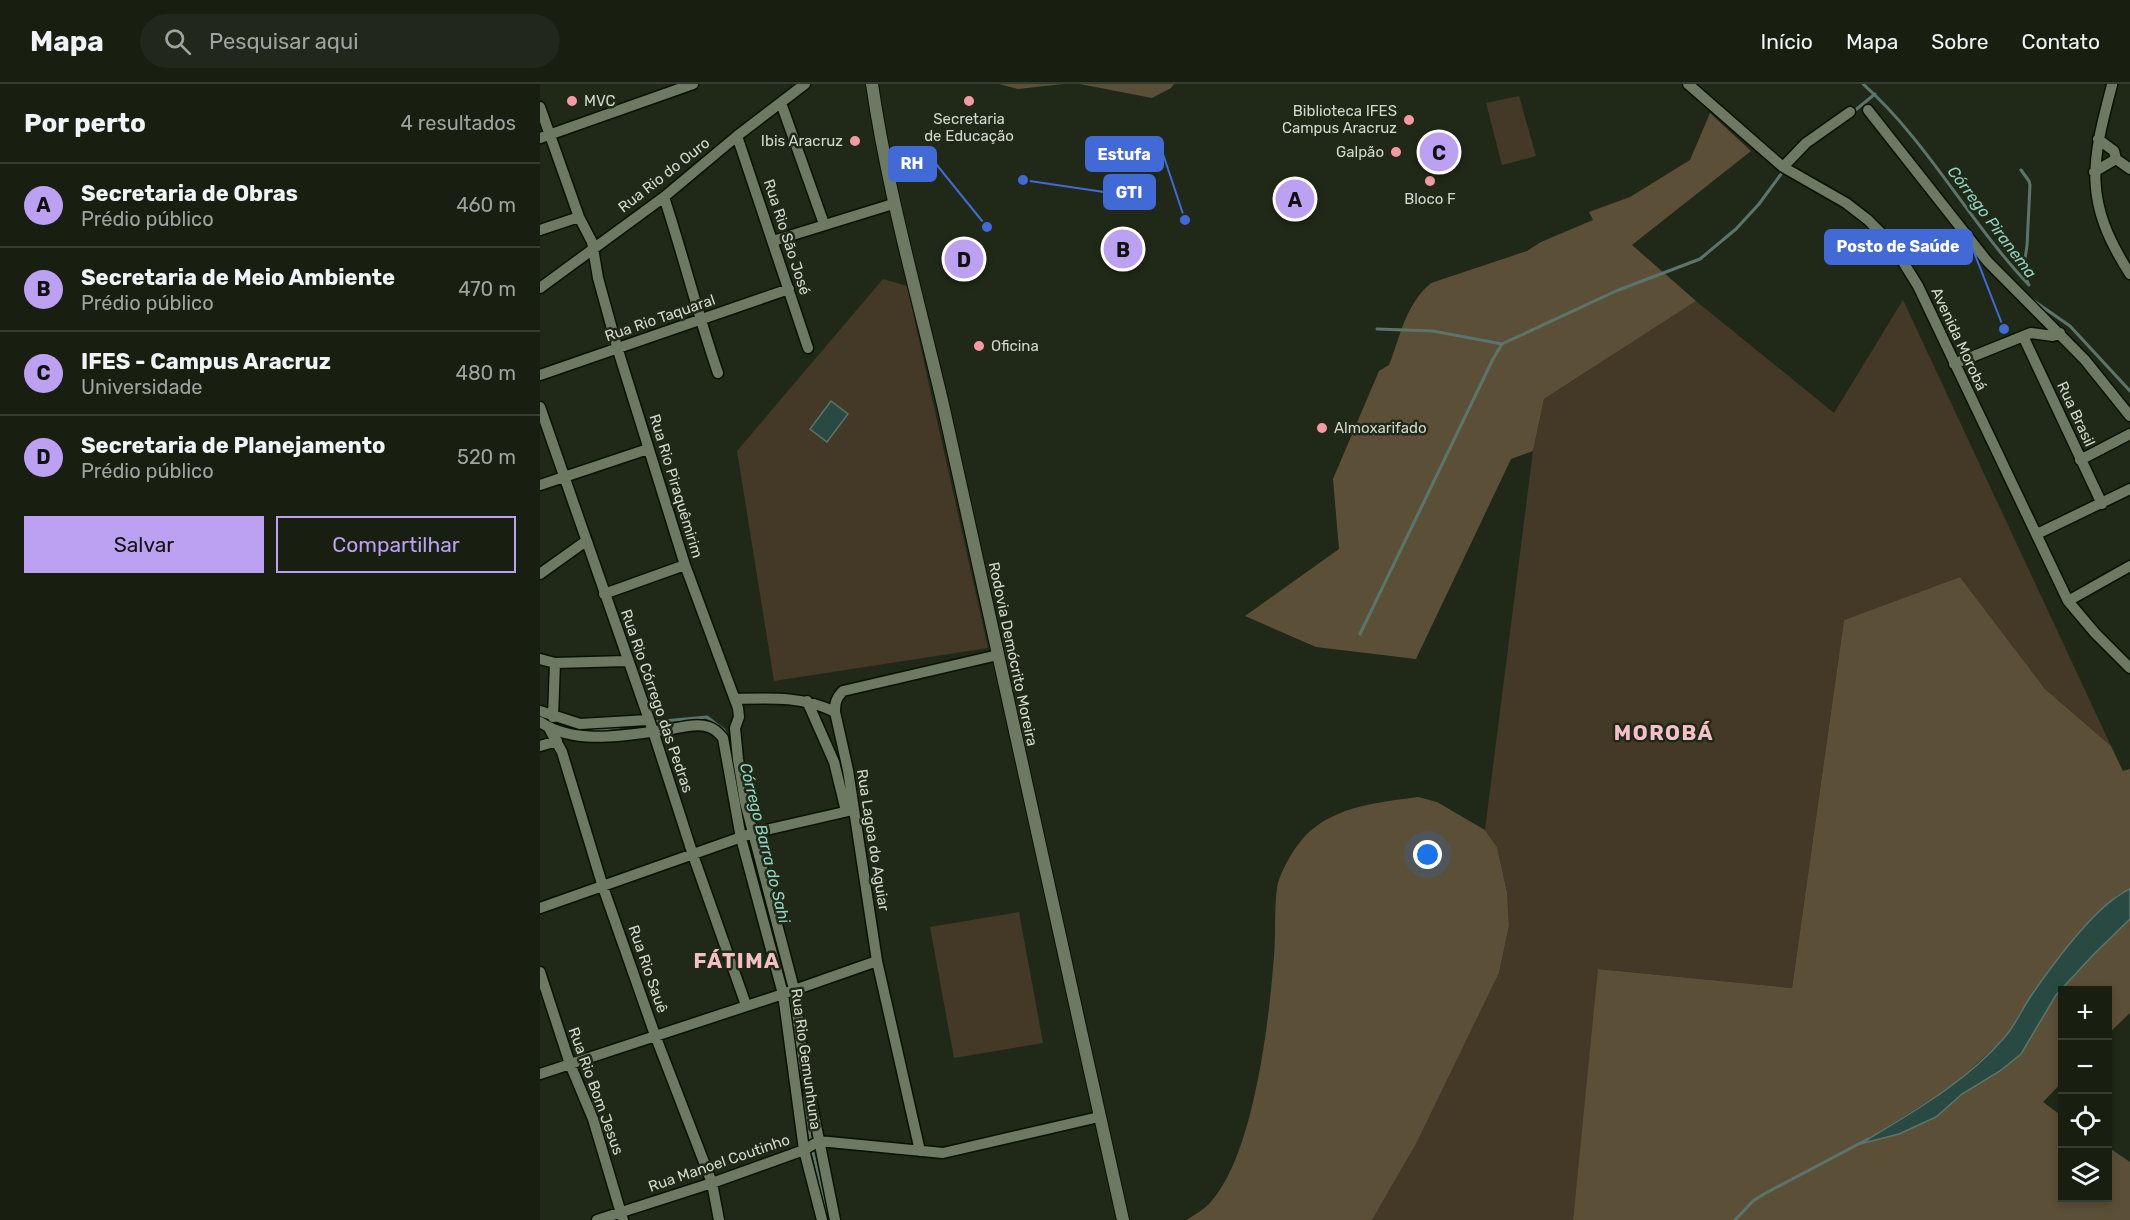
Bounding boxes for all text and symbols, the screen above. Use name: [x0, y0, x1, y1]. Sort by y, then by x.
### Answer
search box: [140, 14, 560, 68]
text: Mapa: [30, 25, 104, 58]
icon: search: [161, 25, 194, 58]
text: Pesquisar aqui: [209, 28, 359, 55]
text: Início: [1761, 29, 1813, 54]
text: Mapa: [1846, 29, 1898, 54]
text: Sobre: [1931, 29, 1988, 54]
text: Contato: [2021, 29, 2100, 54]
place label: MVC: [584, 92, 615, 110]
marker: MVC: [565, 94, 579, 108]
marker: Secretaria de Educação: [962, 94, 976, 108]
place label: Biblioteca IFES Campus Aracruz: [1282, 102, 1397, 137]
text: Por perto: [24, 108, 146, 139]
place label: Secretaria de Educação: [924, 110, 1014, 145]
text: 4 resultados: [401, 111, 516, 135]
marker: Biblioteca IFES Campus Aracruz: [1402, 113, 1416, 127]
pin: C: [1420, 130, 1458, 174]
place label: Ibis Aracruz: [761, 132, 843, 150]
street label: Rua Rio do Ouro: [615, 134, 713, 216]
marker: Ibis Aracruz: [848, 134, 862, 148]
callout: Estufa: [1086, 137, 1163, 171]
place label: Galpão: [1336, 143, 1384, 161]
text: Estufa: [1097, 145, 1151, 164]
marker: Galpão: [1389, 145, 1403, 159]
callout: RH: [889, 147, 936, 181]
text: RH: [901, 154, 923, 173]
water label: Córrego Piranema: [1944, 162, 2040, 282]
marker: Bloco F: [1423, 174, 1437, 188]
callout: GTI: [1104, 175, 1155, 209]
pin: A: [1276, 176, 1314, 222]
street label: Rua Rio São José: [760, 177, 814, 297]
text: Secretaria de Obras: [81, 180, 298, 207]
text: GTI: [1116, 183, 1142, 202]
place label: Bloco F: [1404, 190, 1456, 208]
text: A: [36, 193, 51, 217]
text: 460 m: [456, 193, 516, 217]
text: Prédio público: [81, 207, 214, 231]
pin: B: [1104, 226, 1142, 272]
callout: Posto de Saúde: [1825, 230, 1972, 264]
pin: D: [944, 236, 984, 282]
text: Posto de Saúde: [1837, 237, 1959, 256]
text: Secretaria de Meio Ambiente: [81, 264, 395, 291]
text: B: [36, 277, 51, 301]
text: 470 m: [458, 277, 516, 301]
street label: Avenida Morobá: [1927, 285, 1991, 393]
text: Prédio público: [81, 291, 214, 315]
street label: Rua Rio Taquaral: [602, 291, 718, 345]
place label: Oficina: [991, 337, 1039, 355]
marker: Oficina: [972, 339, 986, 353]
text: IFES - Campus Aracruz: [81, 348, 331, 375]
text: C: [36, 361, 51, 385]
text: 480 m: [455, 361, 516, 385]
text: Universidade: [81, 375, 203, 399]
street label: Rua Brasil: [2053, 379, 2099, 449]
street label: Rua Rio Piraquêmirim: [646, 412, 706, 560]
place label: Almoxarifado: [1334, 419, 1427, 437]
marker: Almoxarifado: [1315, 421, 1329, 435]
text: Secretaria de Planejamento: [81, 432, 385, 459]
text: D: [36, 445, 51, 469]
text: 520 m: [457, 445, 516, 469]
text: Prédio público: [81, 459, 214, 483]
button: Salvar: [24, 516, 264, 573]
button: Compartilhar: [276, 516, 516, 573]
street label: Rodovia Demócrito Moreira: [985, 560, 1041, 748]
street label: Rua Rio Córrego das Pedras: [617, 607, 697, 795]
district label: MOROBÁ: [1614, 720, 1714, 745]
water label: Córrego Barra do Sahi: [736, 761, 794, 926]
street label: Rua Lagoa do Aguiar: [853, 768, 893, 913]
your location: [1413, 840, 1442, 869]
street label: Rua Rio Sauê: [625, 923, 671, 1015]
district label: FÁTIMA: [693, 948, 781, 973]
map controls: [2058, 986, 2112, 1202]
button: +: [2058, 986, 2112, 1040]
street label: Rua Rio Gemunhuna: [787, 987, 825, 1131]
street label: Rua Rio Bom Jesus: [565, 1025, 628, 1158]
button: −: [2058, 1040, 2112, 1094]
button: locate: [2058, 1094, 2112, 1148]
street label: Rua Manoel Coutinho: [646, 1130, 792, 1196]
button: layers: [2058, 1148, 2112, 1202]

